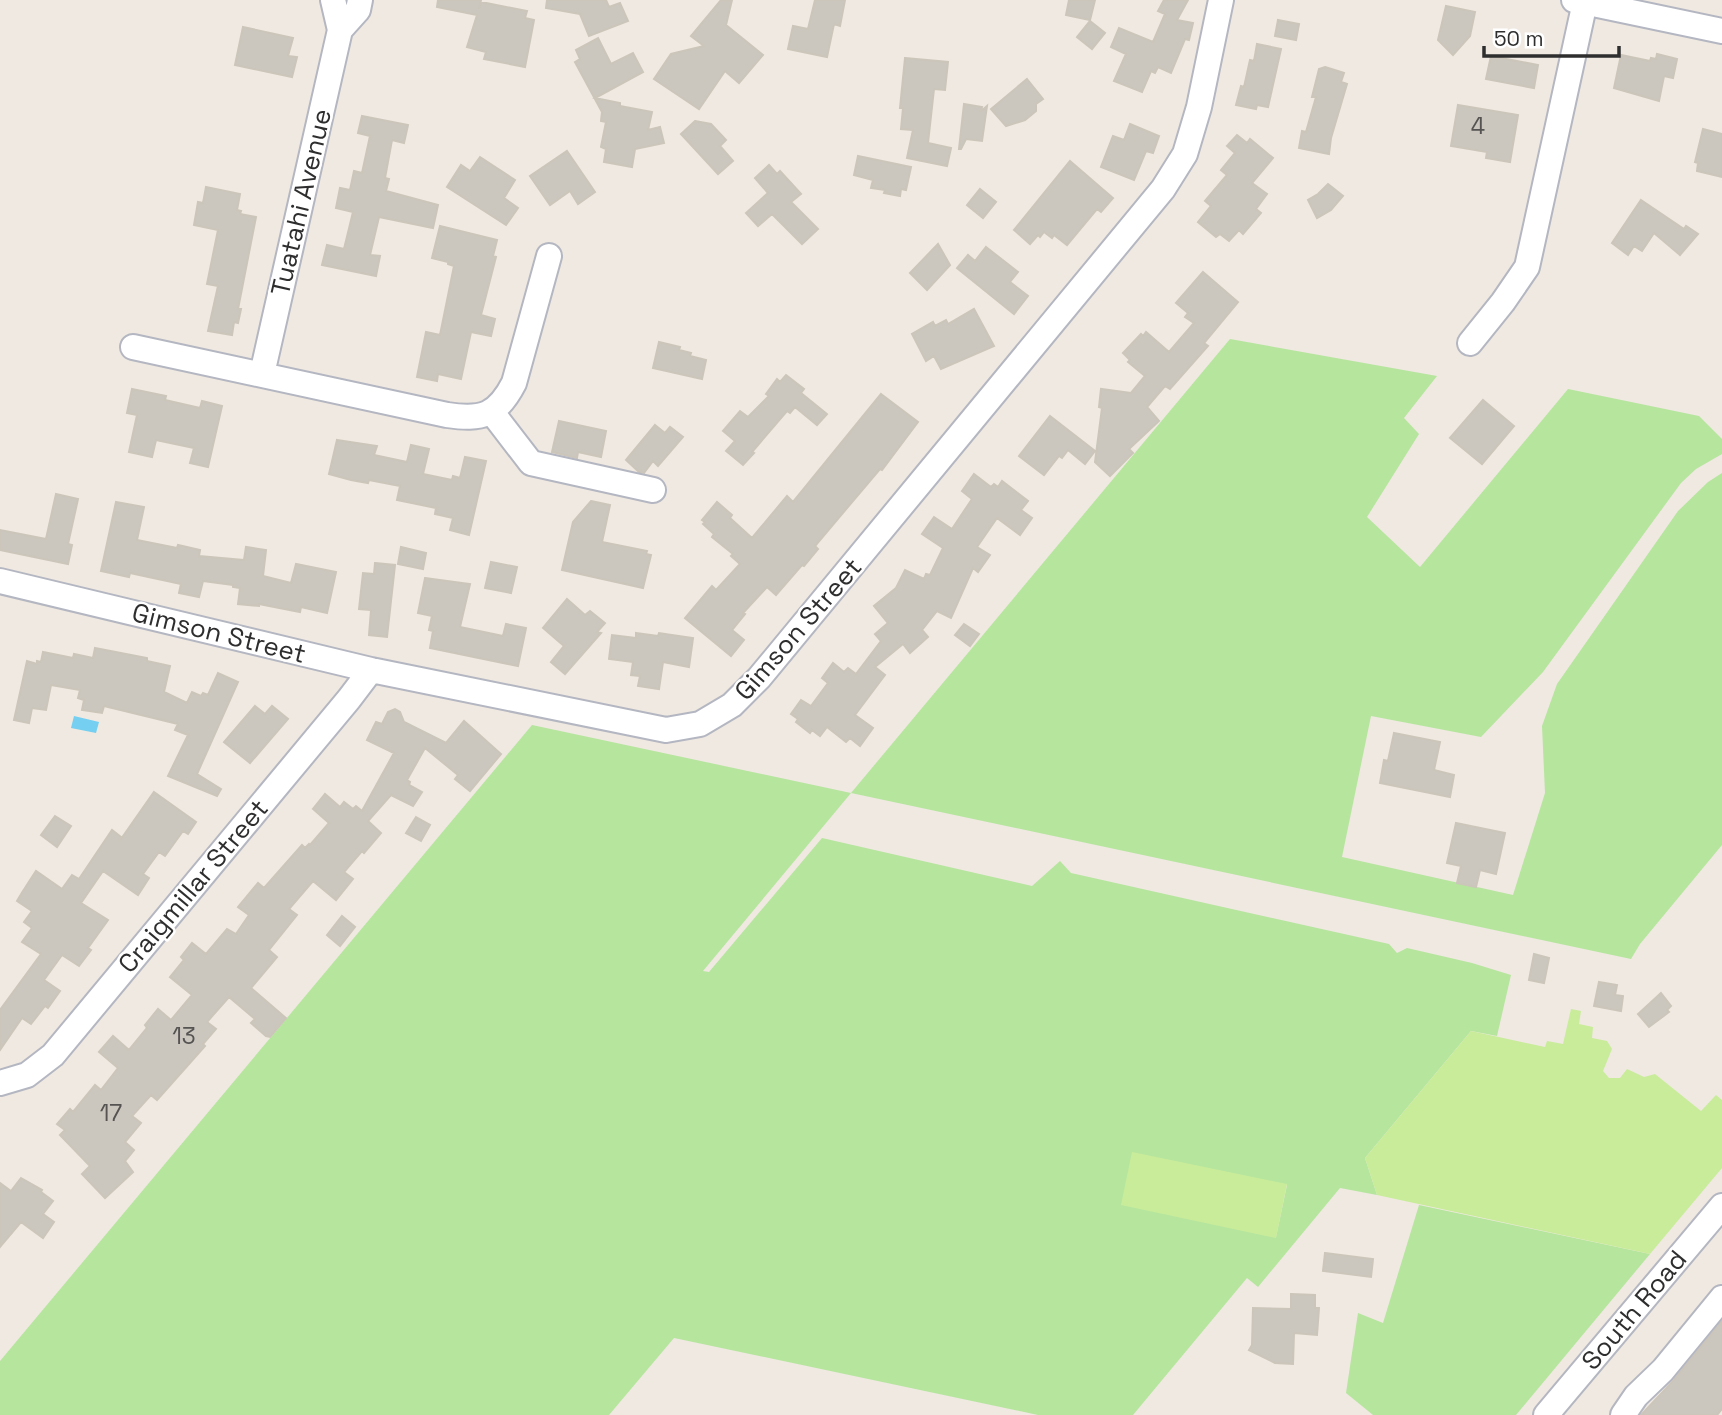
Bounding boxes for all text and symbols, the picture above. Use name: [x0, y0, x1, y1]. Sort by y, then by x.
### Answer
scale bar: [1484, 14, 1619, 58]
text: 50 m: [1494, 25, 1544, 52]
street label: Tuatahi Avenue: [263, 105, 339, 299]
house number: 4: [1471, 111, 1485, 141]
street label: Gimson Street: [727, 551, 869, 707]
street label: Gimson Street: [129, 595, 309, 671]
street label: Craigmillar Street: [110, 792, 276, 980]
house number: 13: [172, 1021, 196, 1051]
house number: 17: [100, 1098, 122, 1128]
street label: South Road: [1574, 1243, 1694, 1377]

